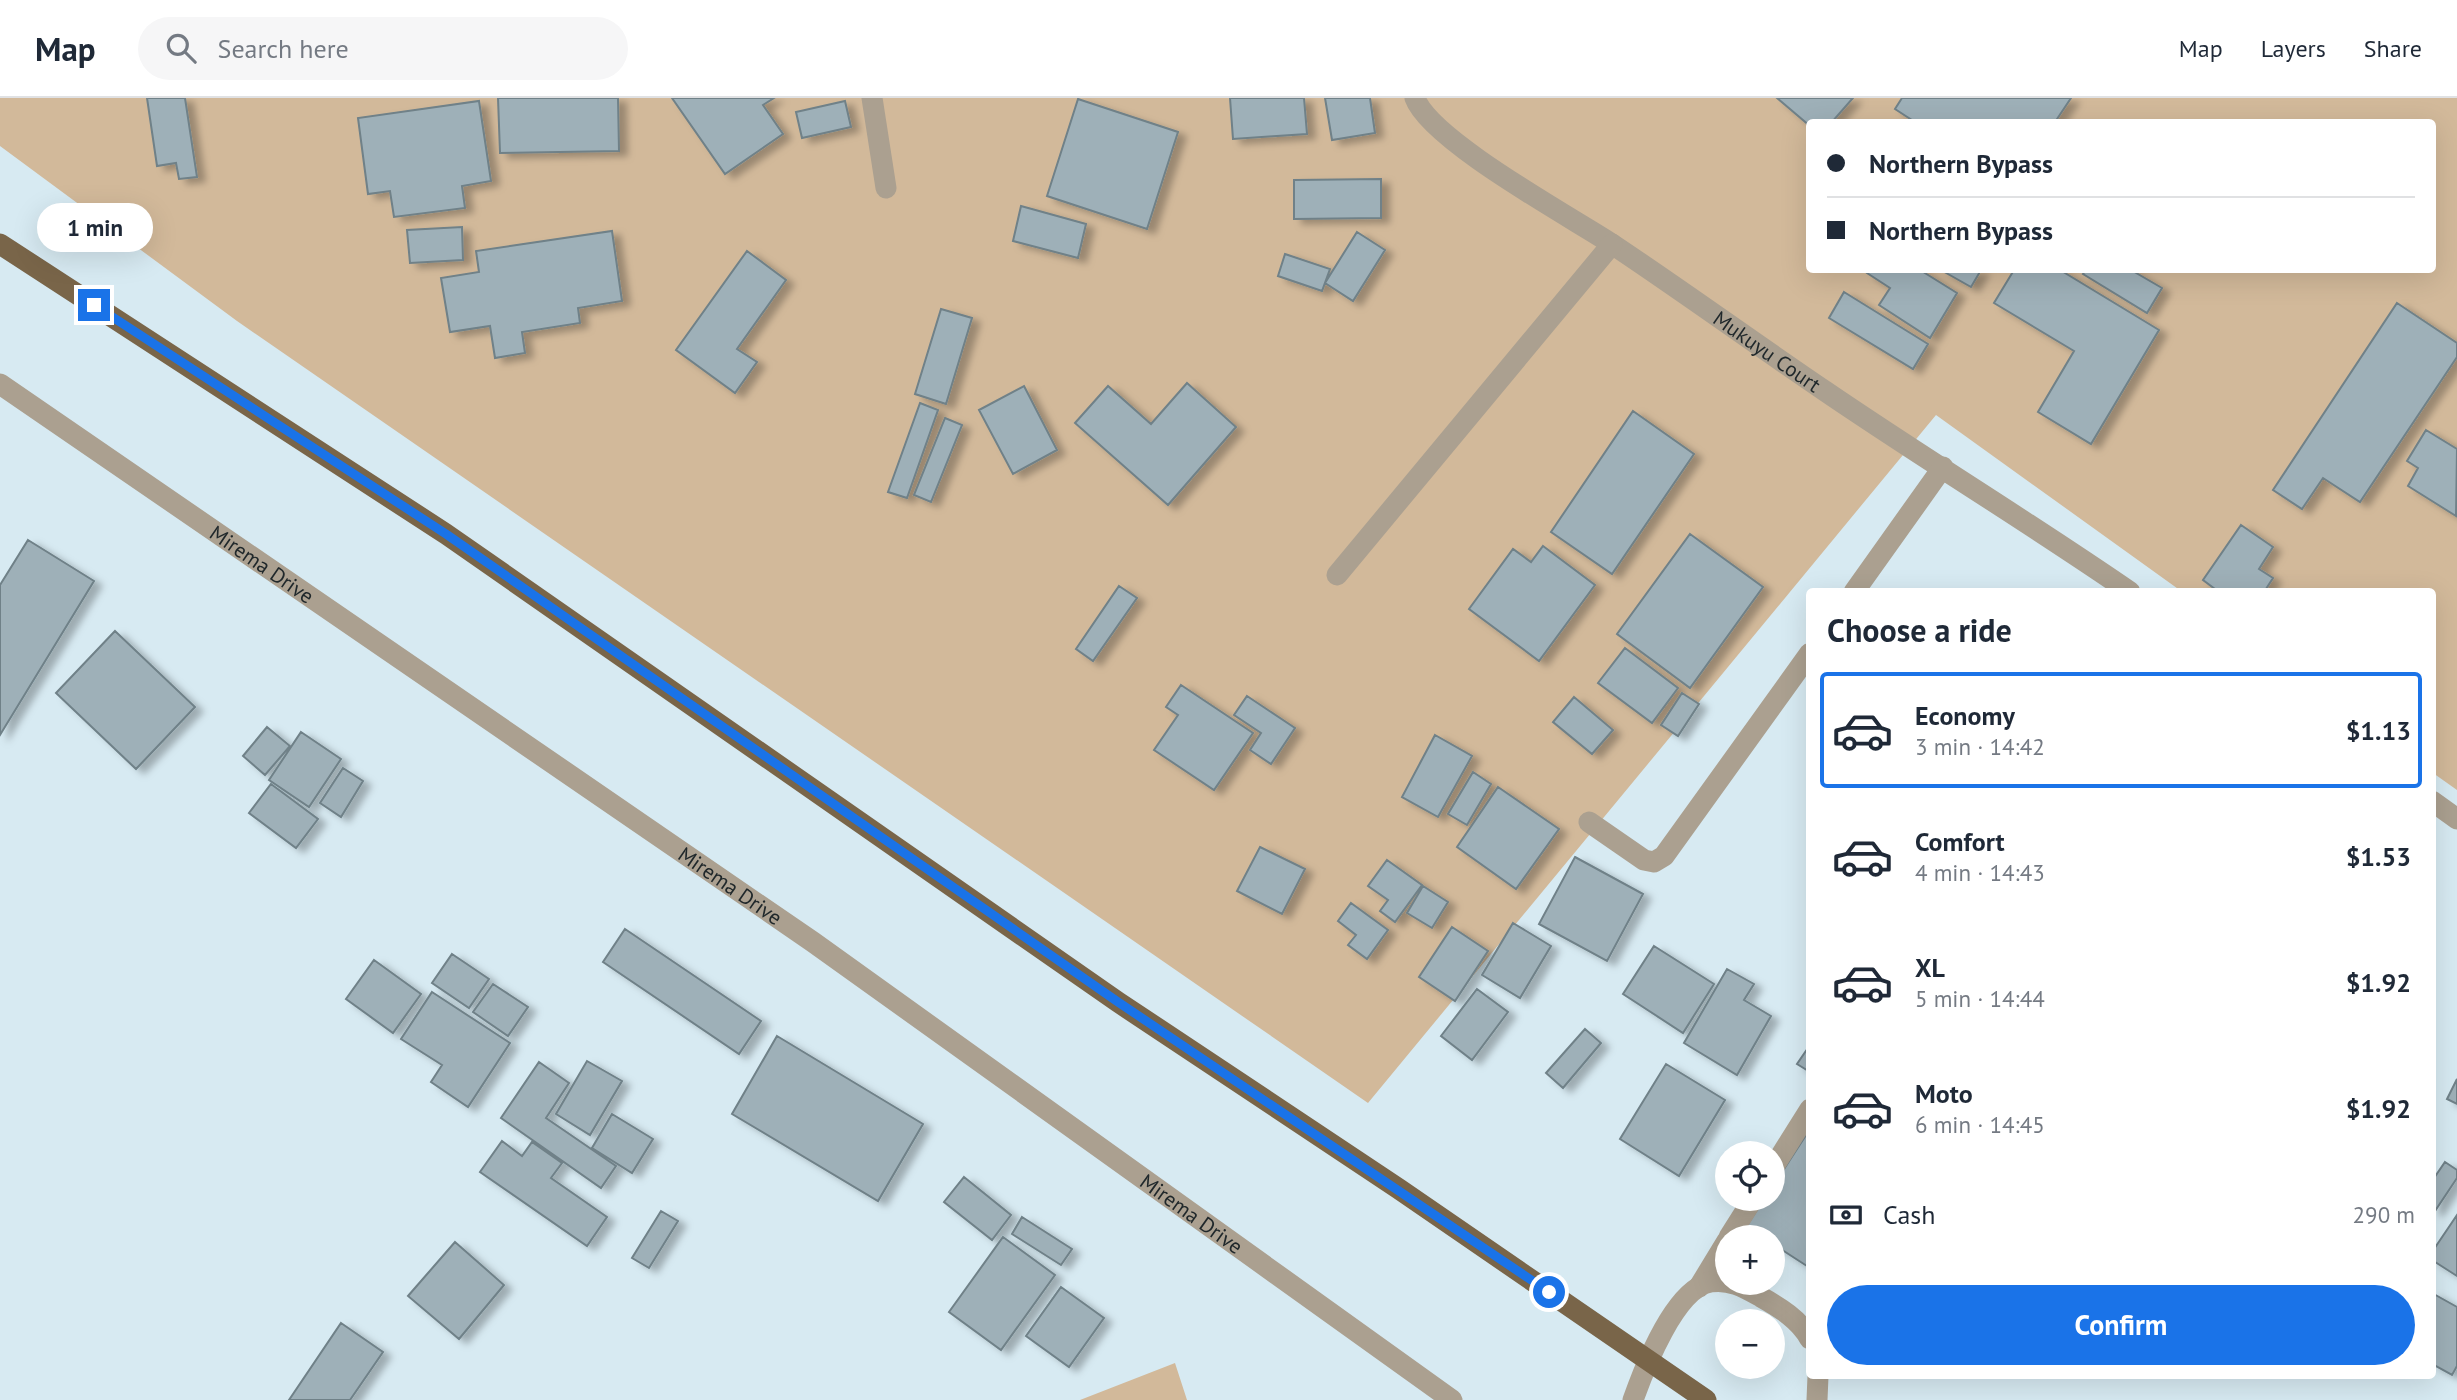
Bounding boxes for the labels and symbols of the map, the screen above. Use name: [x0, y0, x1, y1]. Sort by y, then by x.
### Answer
callout: 1 min: [36, 204, 152, 252]
route end: [78, 289, 110, 321]
street label: Mukuyu Court: [1708, 304, 1826, 398]
street label: Mirema Drive: [205, 519, 319, 609]
street label: Mirema Drive: [673, 840, 788, 931]
street label: Mirema Drive: [1135, 1167, 1248, 1259]
route start: [1533, 1276, 1565, 1308]

